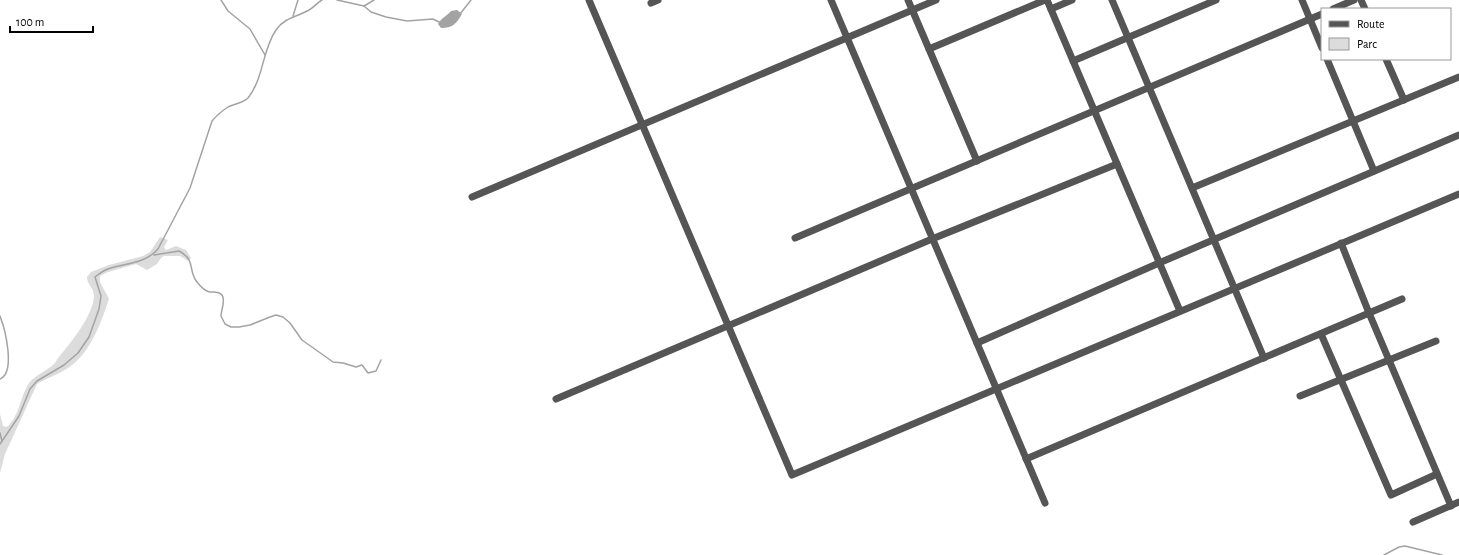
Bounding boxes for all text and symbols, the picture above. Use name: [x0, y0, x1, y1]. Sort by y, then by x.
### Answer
scale bar: [10, 8, 93, 34]
legend: [1321, 8, 1451, 60]
text: 100 m: [16, 16, 44, 28]
text: Route: [1357, 18, 1384, 30]
text: Parc: [1357, 38, 1377, 50]

